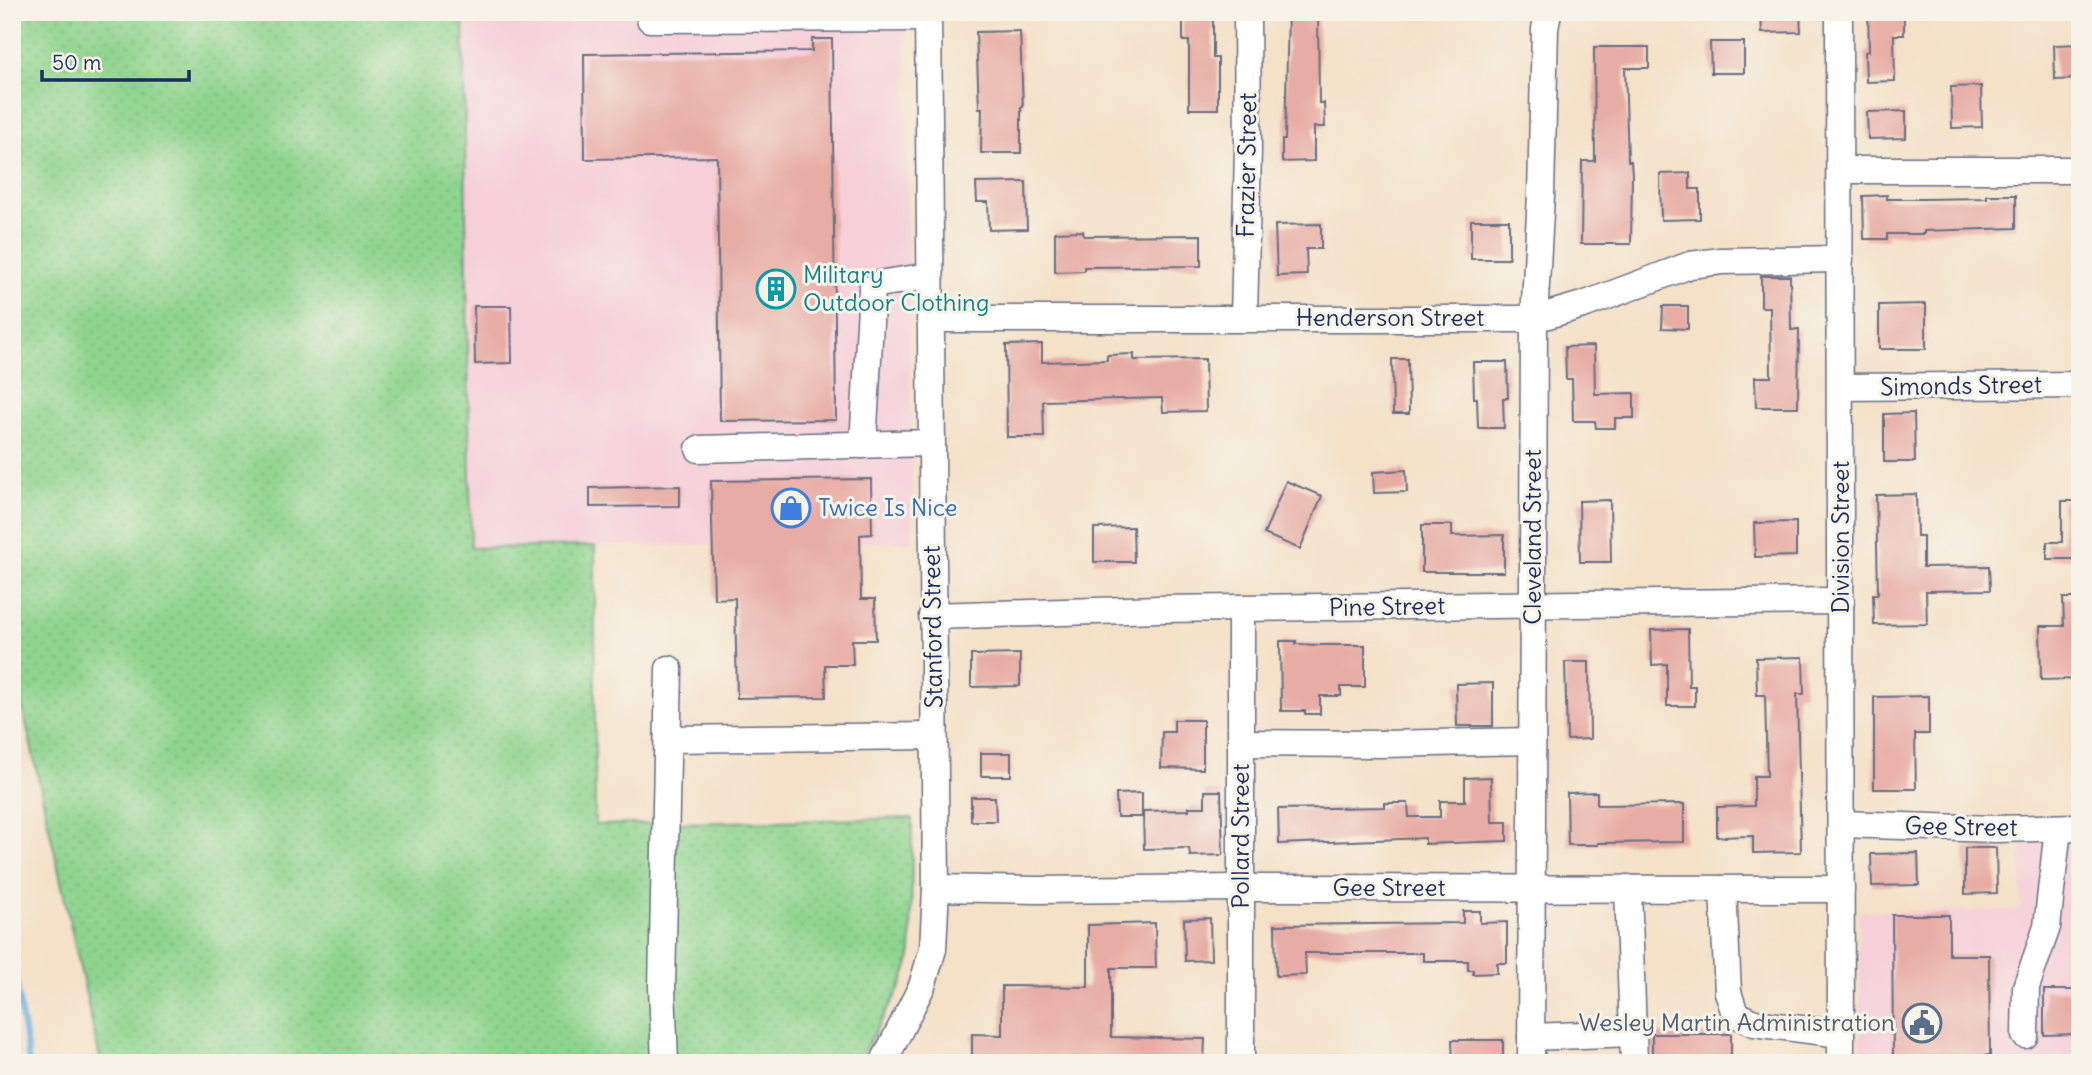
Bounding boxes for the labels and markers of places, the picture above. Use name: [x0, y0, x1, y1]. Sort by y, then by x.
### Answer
place label: Military Outdoor Clothing: [803, 259, 989, 317]
building icon: Military Outdoor Clothing: [755, 268, 797, 310]
shop icon: Twice Is Nice: [770, 487, 812, 529]
place label: Twice Is Nice: [818, 492, 957, 522]
public building icon: Wesley Martin Administration: [1901, 1002, 1943, 1044]
place label: Wesley Martin Administration: [1578, 1007, 1895, 1037]

